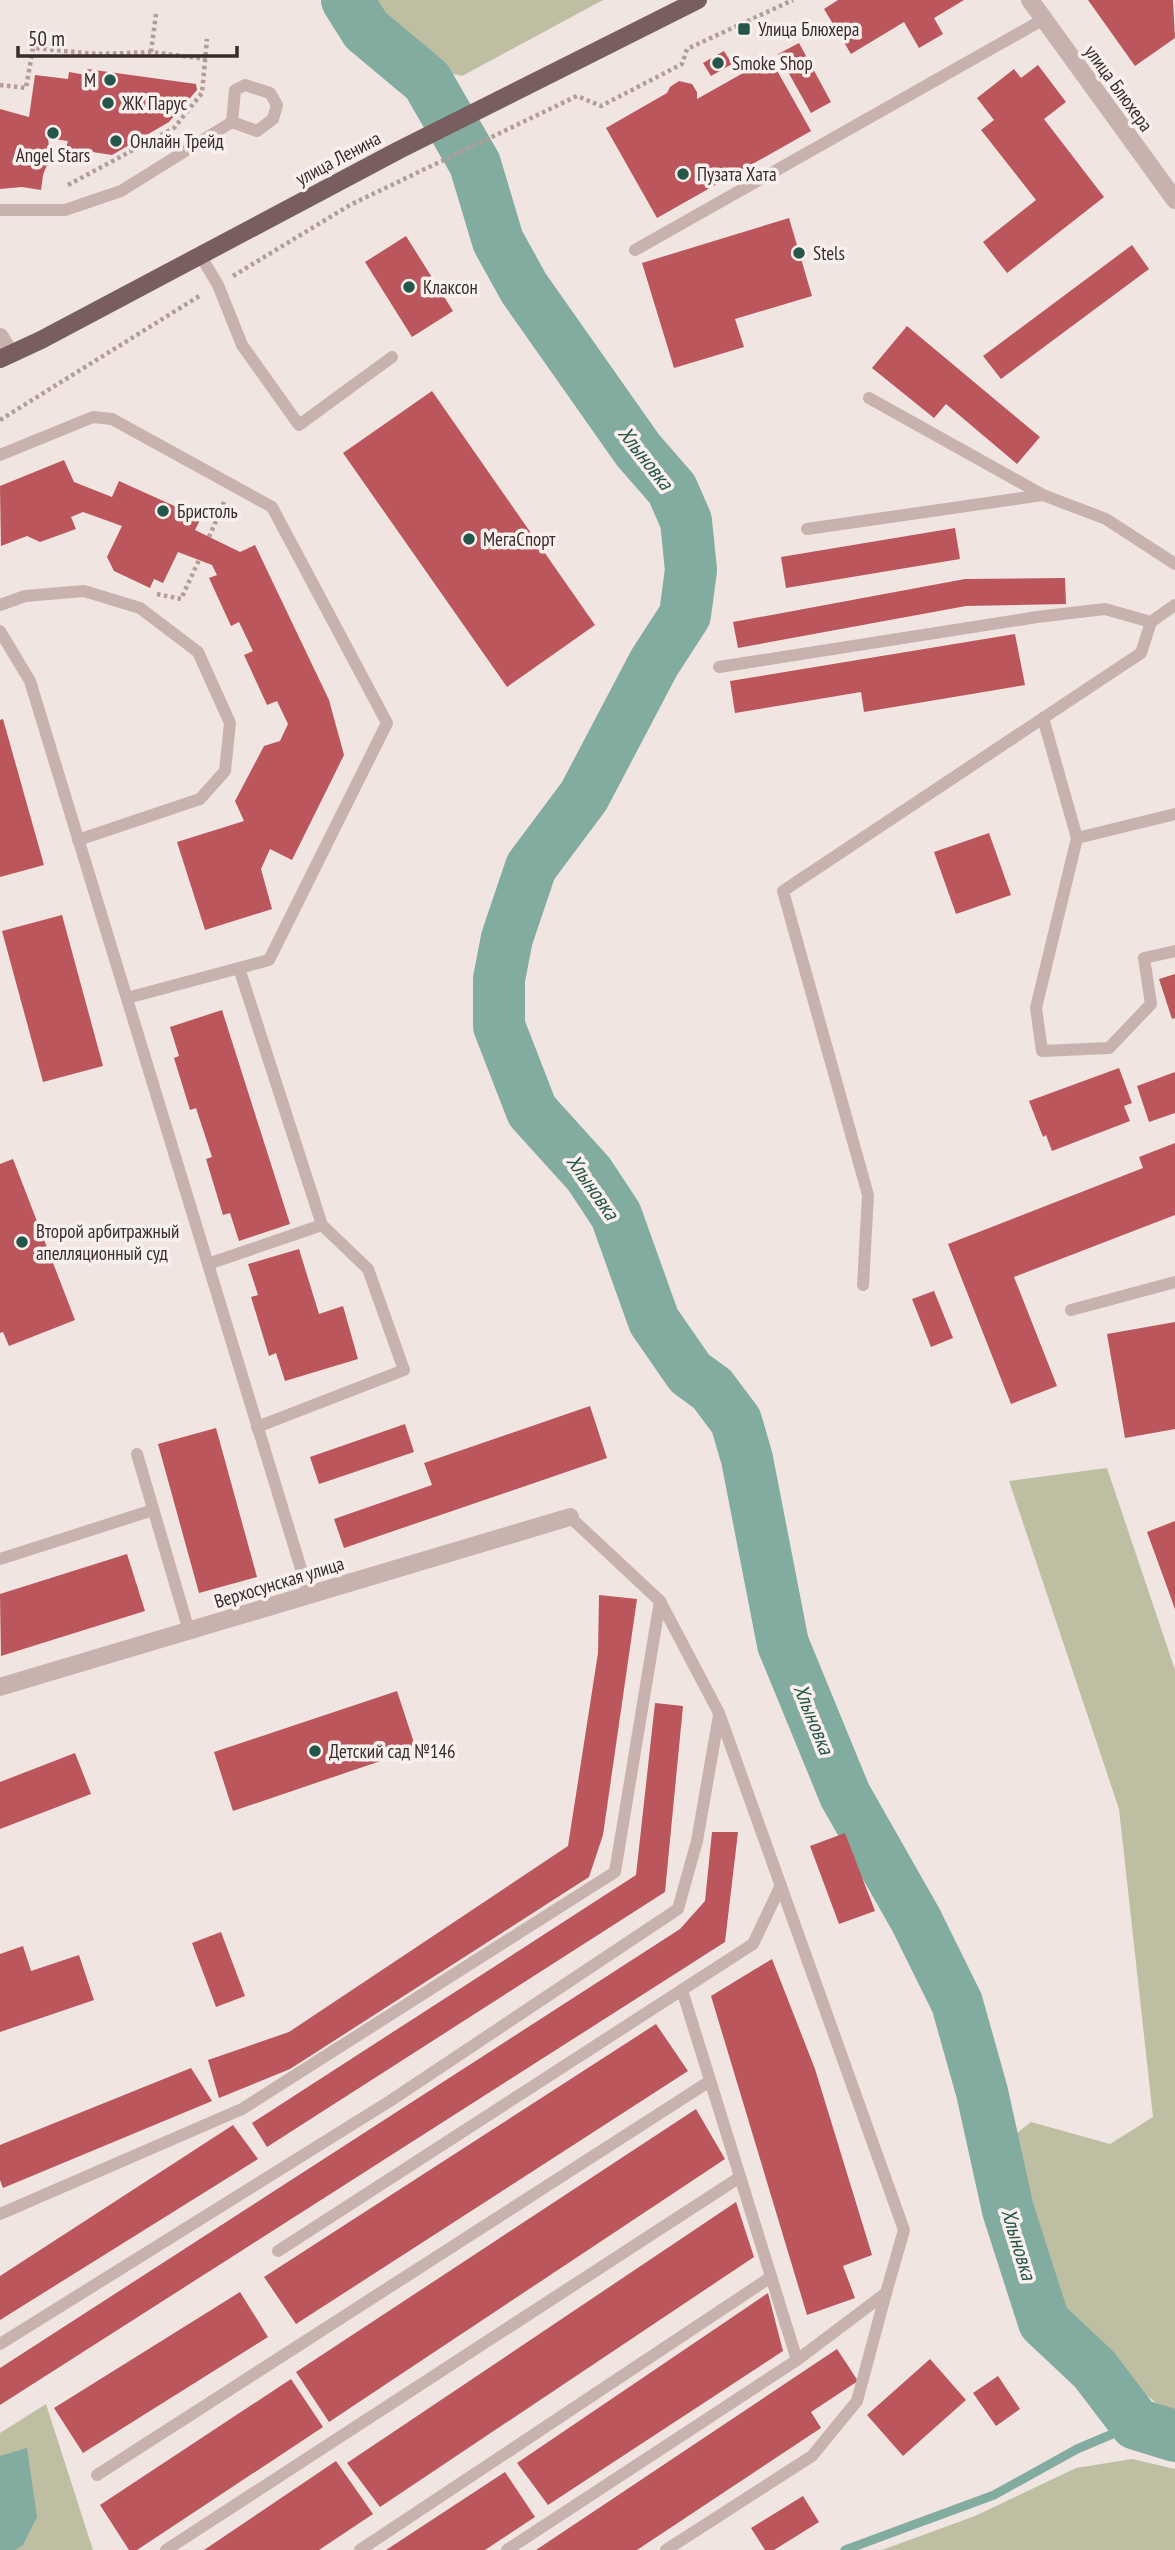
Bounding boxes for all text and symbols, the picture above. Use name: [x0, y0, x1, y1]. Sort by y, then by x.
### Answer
scale bar: [18, 14, 236, 58]
place label: Улица Блюхера: [758, 17, 859, 41]
marker: Улица Блюхера: [736, 21, 752, 37]
text: 50 m: [28, 25, 65, 52]
street label: улица Блюхера: [1080, 40, 1158, 136]
place label: Smoke Shop: [732, 51, 813, 75]
marker: Smoke Shop: [710, 55, 726, 71]
place label: М: [84, 68, 96, 92]
marker: М: [102, 72, 118, 88]
place label: ЖК Парус: [121, 91, 188, 115]
marker: ЖК Парус: [100, 95, 116, 111]
marker: Angel Stars: [45, 125, 61, 141]
street label: улица Ленина: [291, 126, 385, 190]
place label: Онлайн Трейд: [130, 129, 224, 153]
marker: Онлайн Трейд: [108, 133, 124, 149]
place label: Angel Stars: [16, 143, 90, 167]
place label: Пузата Хата: [697, 162, 777, 186]
marker: Пузата Хата: [675, 166, 691, 182]
place label: Stels: [813, 241, 845, 265]
marker: Stels: [791, 245, 807, 261]
place label: Клаксон: [423, 275, 478, 299]
marker: Клаксон: [401, 279, 417, 295]
water label: Хлыновка: [613, 421, 680, 496]
place label: Бристоль: [177, 499, 238, 523]
marker: Бристоль: [155, 503, 171, 519]
place label: МегаСпорт: [483, 527, 556, 551]
marker: МегаСпорт: [461, 531, 477, 547]
water label: Хлыновка: [561, 1149, 626, 1226]
place label: Второй арбитражный апелляционный суд: [36, 1219, 179, 1265]
marker: Второй арбитражный апелляционный суд: [14, 1234, 30, 1250]
street label: Верхосунская улица: [211, 1551, 347, 1613]
water label: Хлыновка: [788, 1680, 841, 1759]
place label: Детский сад №146: [329, 1739, 456, 1763]
marker: Детский сад №146: [307, 1743, 323, 1759]
water label: Хлыновка: [995, 2205, 1043, 2284]

